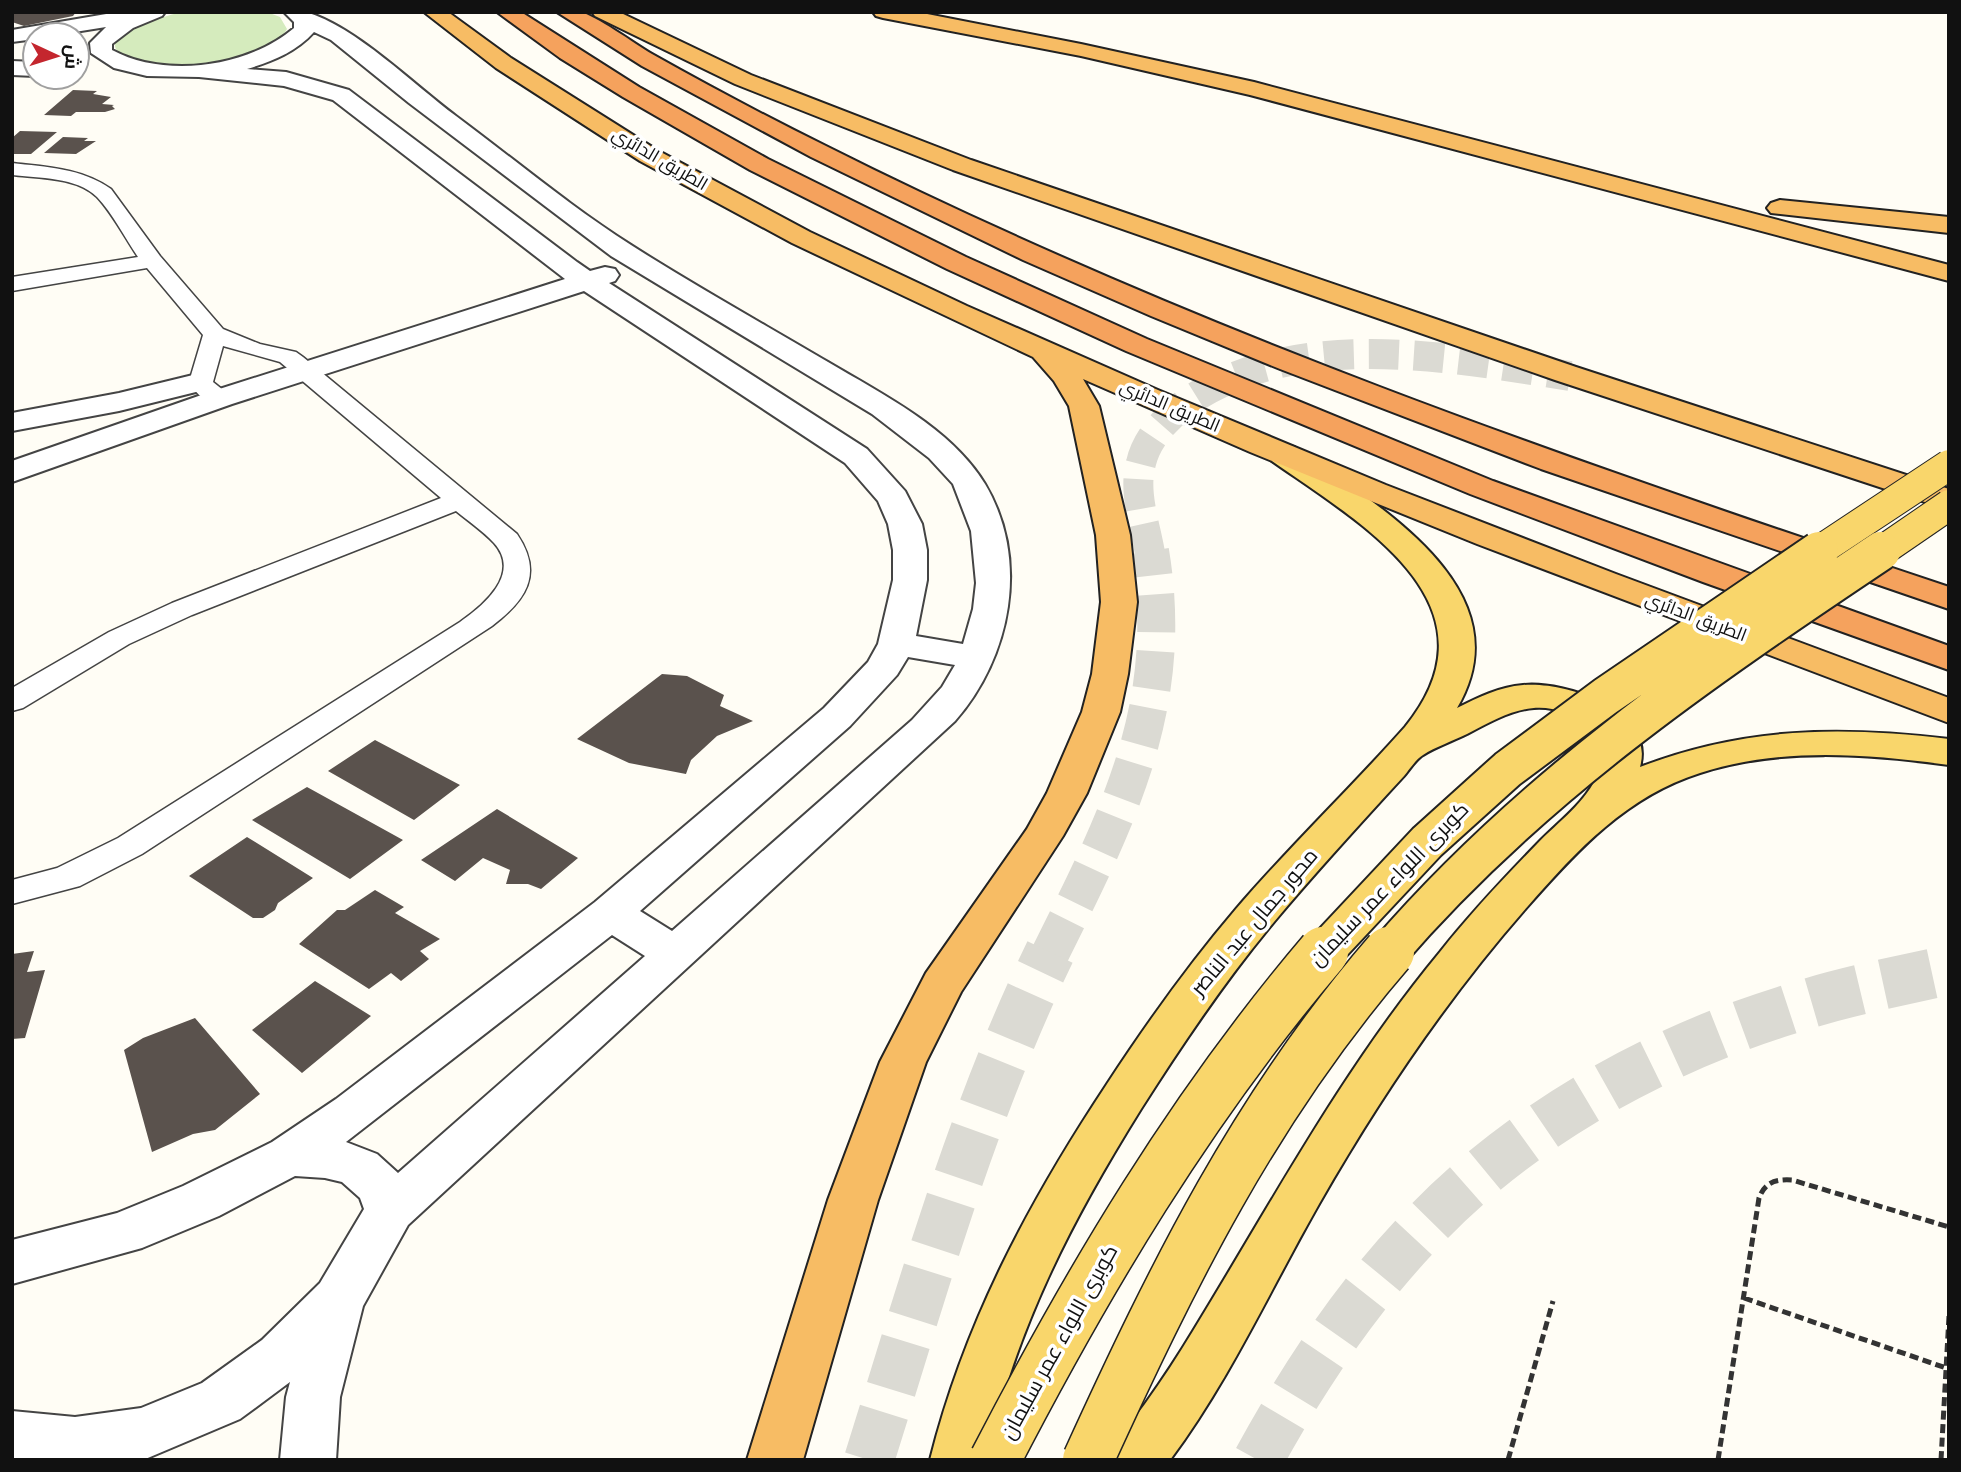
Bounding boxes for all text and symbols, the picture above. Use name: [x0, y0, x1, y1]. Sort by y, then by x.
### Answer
north arrow: [21, 21, 91, 91]
text: ش: [60, 44, 85, 70]
street label: الطريق الدائري: [607, 123, 712, 198]
street label: الطريق الدائري: [1115, 375, 1223, 440]
street label: الطريق الدائري: [1641, 588, 1750, 649]
street label: كوبرى اللواء عمر سليمان: [1304, 796, 1474, 972]
street label: محور جمال عبد الناصر: [1184, 843, 1323, 1002]
street label: كوبرى اللواء عمر سليمان: [995, 1240, 1123, 1444]

